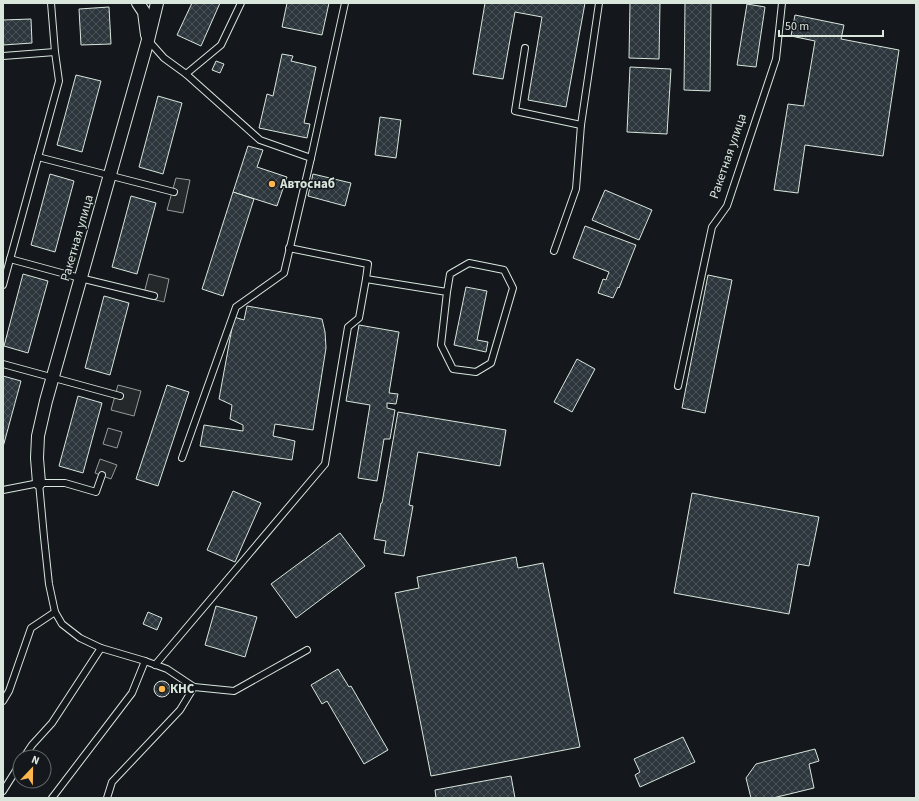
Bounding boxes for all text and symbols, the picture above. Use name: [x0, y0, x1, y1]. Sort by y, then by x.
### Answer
scale bar: [779, 12, 883, 38]
text: 50 m: [785, 18, 809, 35]
street label: Ракетная улица: [705, 111, 751, 201]
place label: Автоснаб: [279, 175, 335, 193]
marker: Автоснаб: [267, 179, 277, 189]
street label: Ракетная улица: [56, 193, 98, 283]
place label: КНС: [170, 680, 195, 698]
marker: КНС: [157, 684, 167, 694]
north arrow: [12, 749, 52, 789]
text: N: [29, 752, 42, 769]

